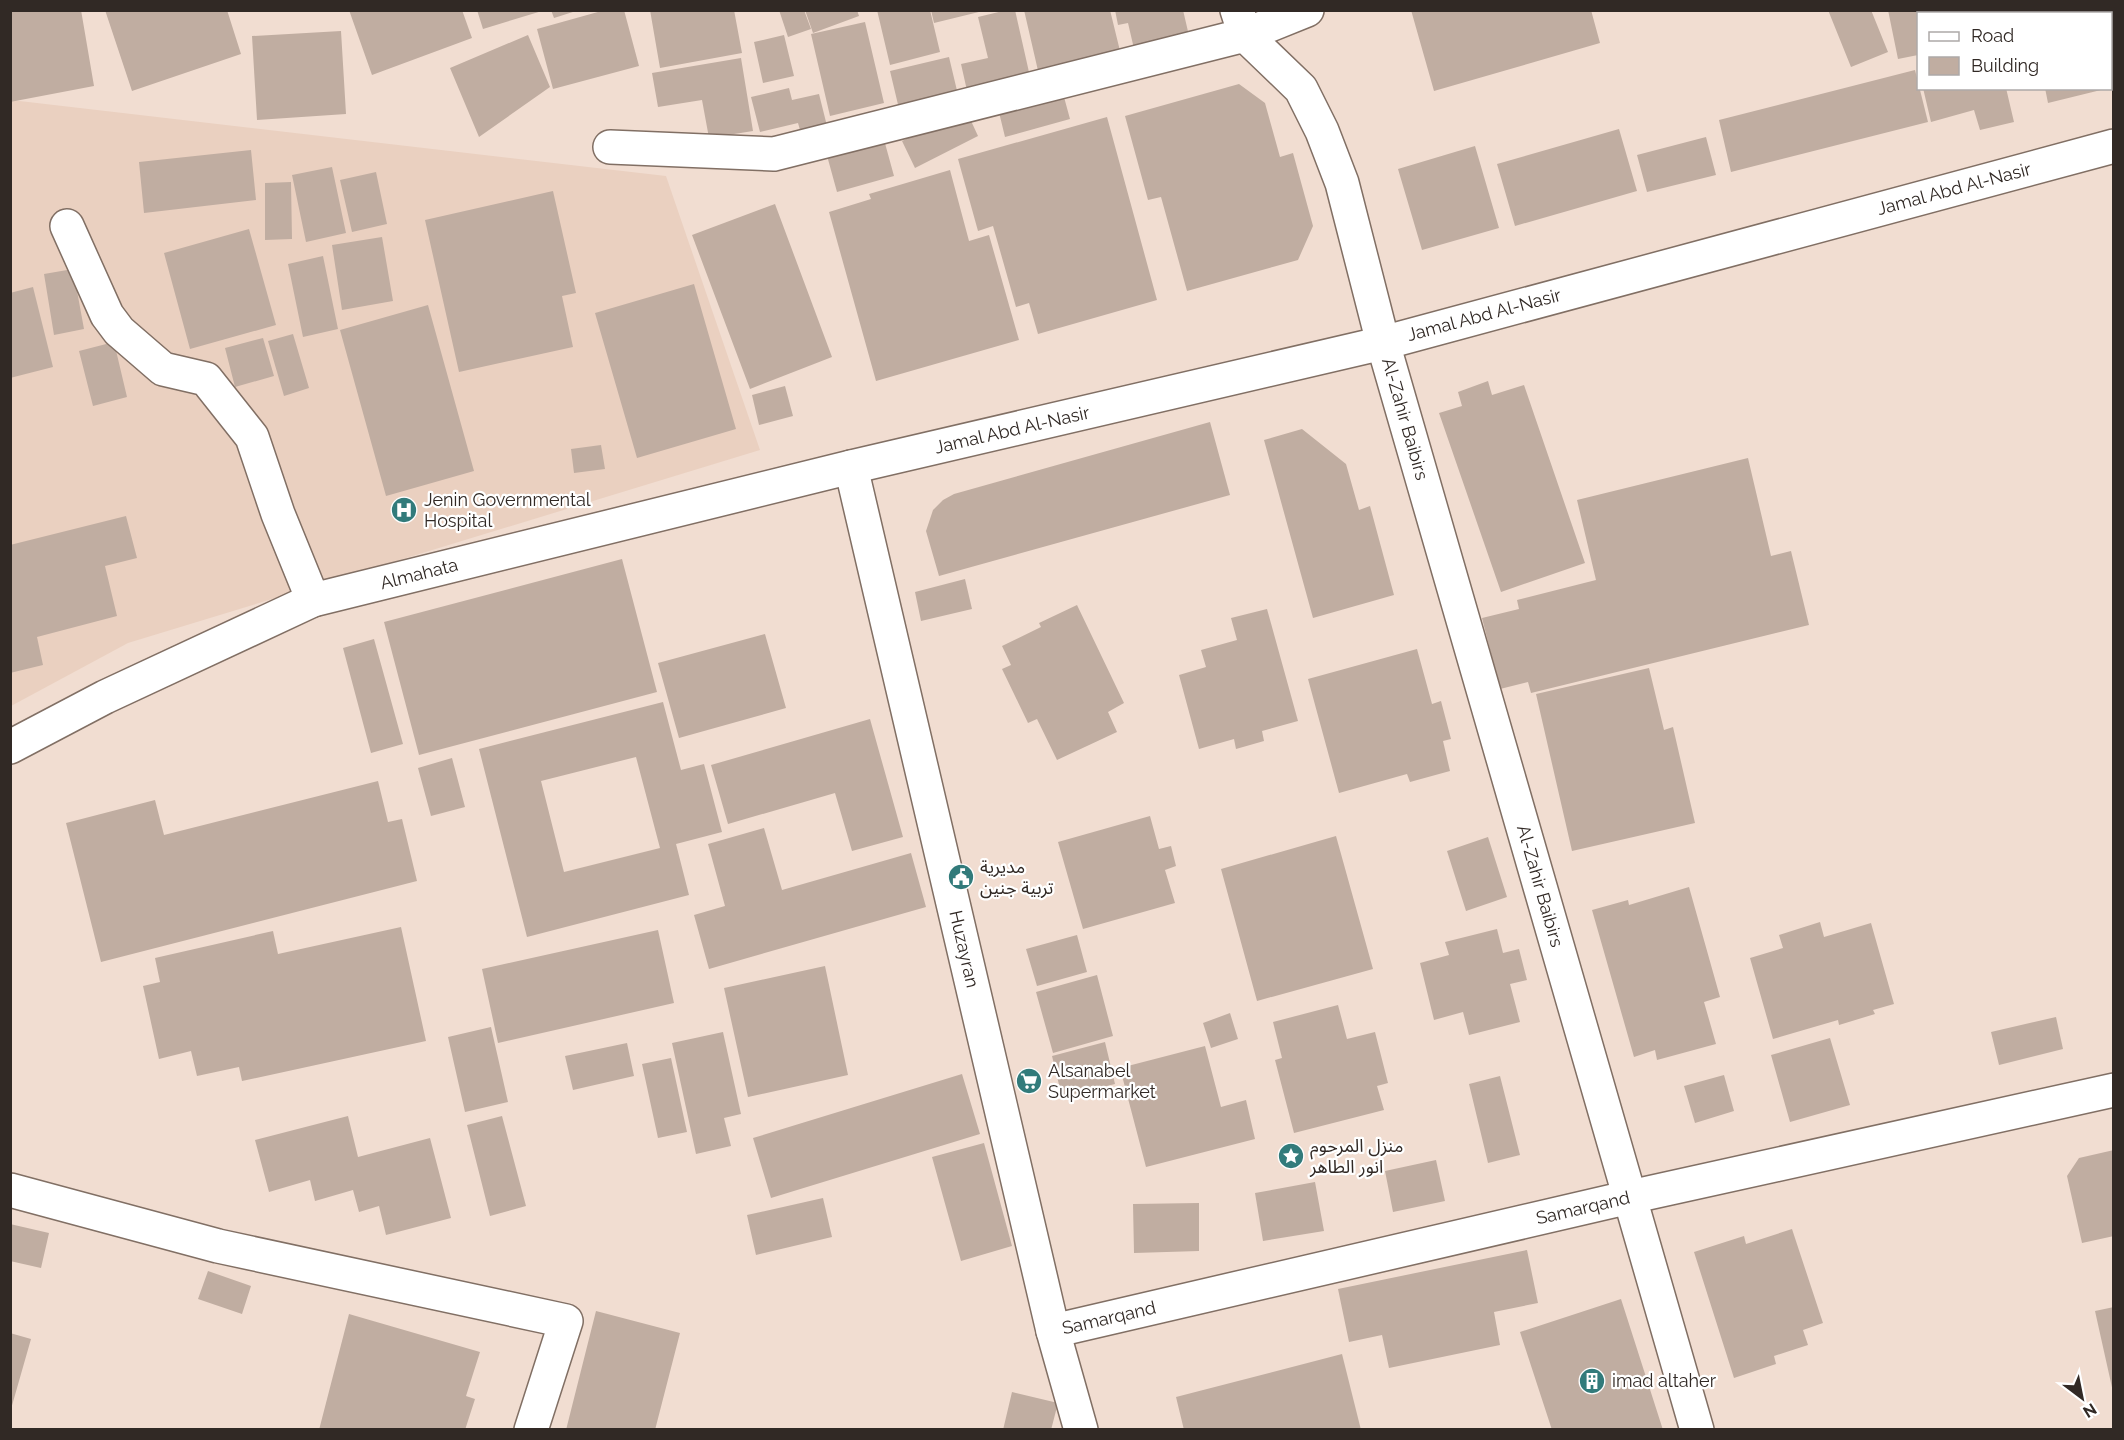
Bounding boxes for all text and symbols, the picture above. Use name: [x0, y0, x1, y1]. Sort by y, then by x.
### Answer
legend: [1917, 12, 2112, 90]
text: Road: [1971, 25, 2014, 46]
text: Building: [1971, 55, 2039, 76]
street label: Jamal Abd Al-Nasir: [1875, 158, 2034, 219]
street label: Jamal Abd Al-Nasir: [1405, 284, 1564, 345]
street label: Al-Zahir Baibirs: [1378, 355, 1433, 483]
street label: Jamal Abd Al-Nasir: [932, 401, 1092, 458]
place label: Jenin Governmental Hospital: [424, 489, 591, 531]
hospital icon: Jenin Governmental Hospital: [389, 495, 419, 525]
street label: Almahata: [378, 554, 460, 593]
street label: Al-Zahir Baibirs: [1513, 822, 1568, 950]
place label: مديرية تربية جنين: [980, 856, 1054, 899]
public building icon: مديرية تربية جنين: [946, 862, 976, 892]
street label: Huzayran: [945, 908, 984, 990]
place label: Alsanabel Supermarket: [1048, 1060, 1156, 1102]
supermarket icon: Alsanabel Supermarket: [1014, 1066, 1044, 1096]
place label: منزل المرحوم انور الطاهر: [1309, 1135, 1403, 1178]
place icon: منزل المرحوم انور الطاهر: [1276, 1141, 1306, 1171]
street label: Samarqand: [1534, 1187, 1632, 1229]
street label: Samarqand: [1060, 1297, 1158, 1339]
building icon: imad altaher: [1577, 1366, 1607, 1396]
north arrow: [2052, 1368, 2112, 1428]
place label: imad altaher: [1612, 1370, 1717, 1391]
text: N: [2079, 1399, 2100, 1422]

